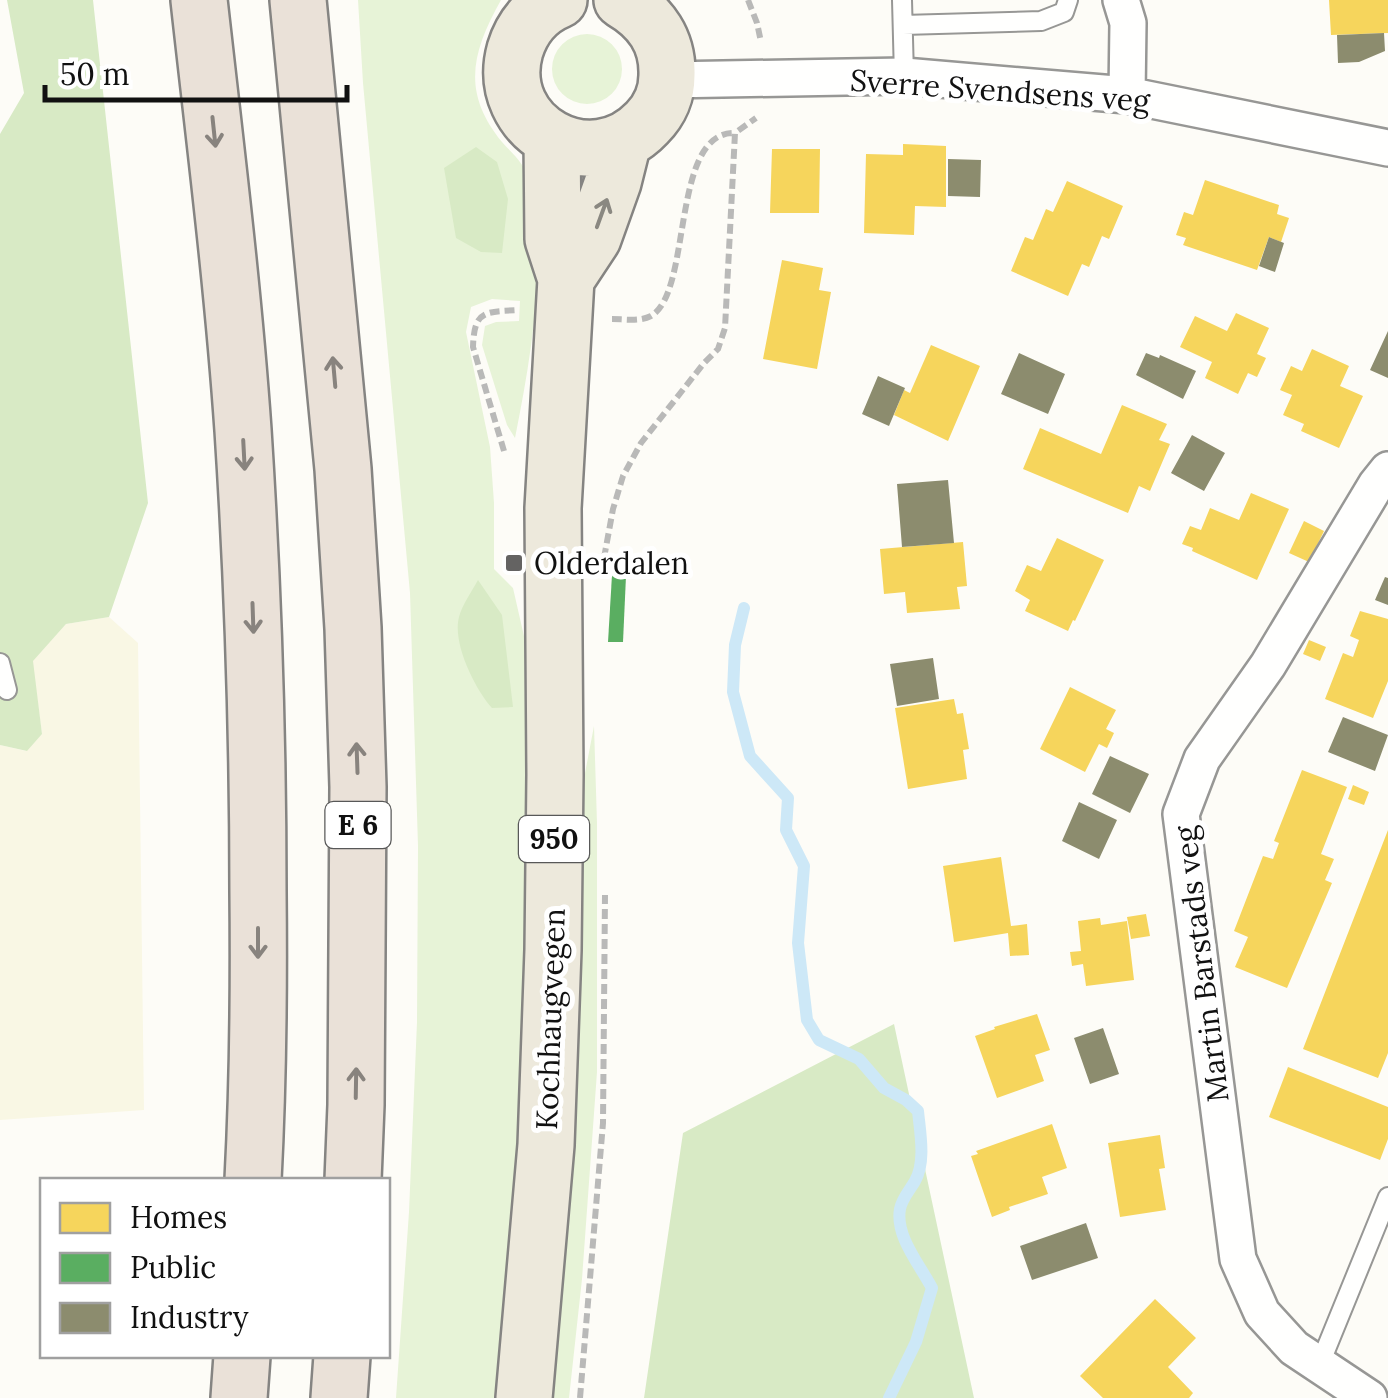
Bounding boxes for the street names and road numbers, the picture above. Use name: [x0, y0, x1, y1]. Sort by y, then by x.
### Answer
street label: Sverre Svendsens veg: [849, 61, 1153, 121]
road number: E 6: [326, 802, 390, 848]
road number: 950: [519, 816, 589, 862]
street label: Martin Barstads veg: [1165, 822, 1238, 1104]
street label: Kochhaugvegen: [527, 908, 574, 1131]

